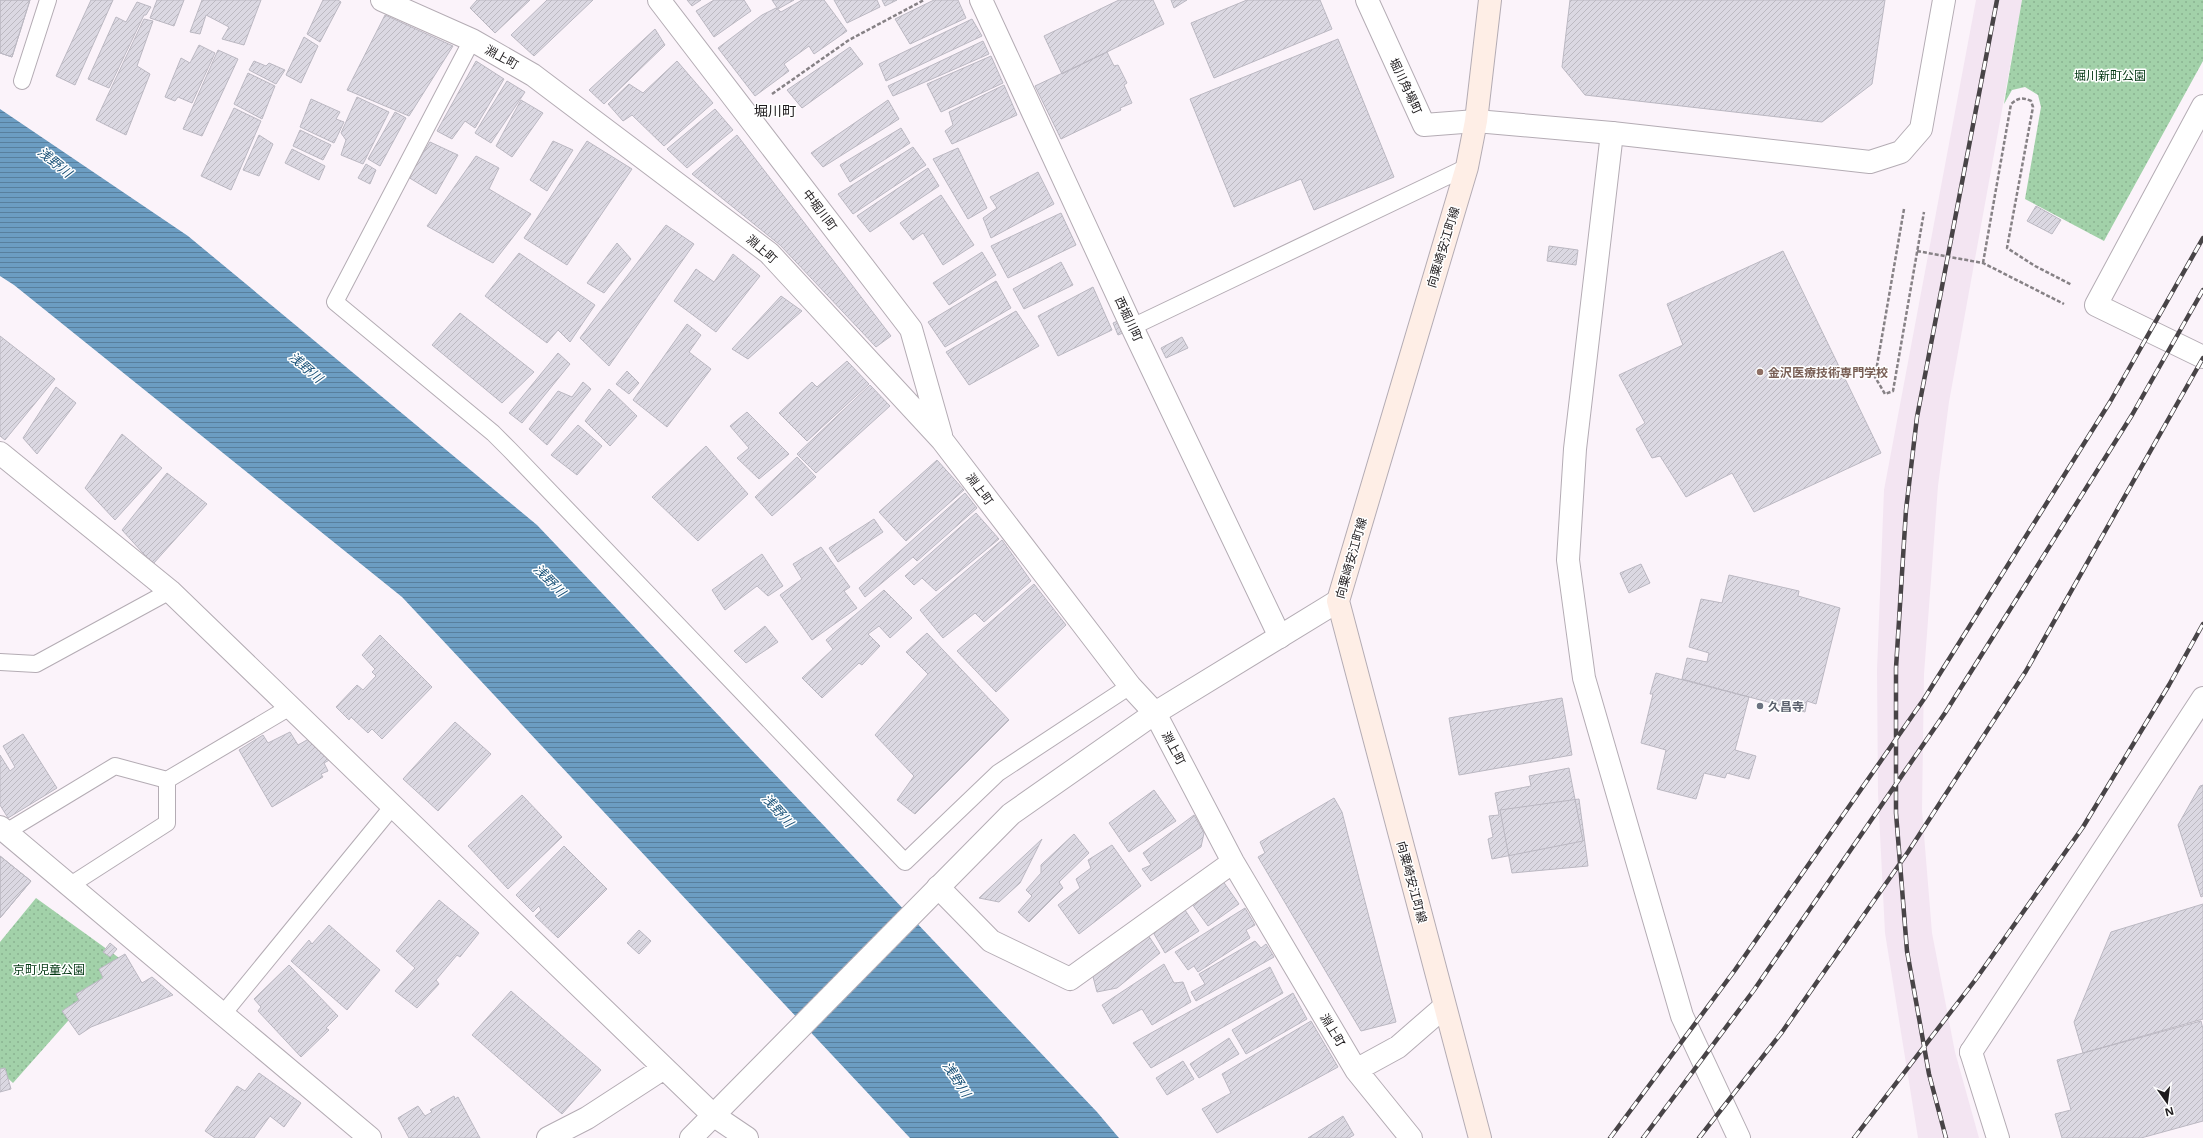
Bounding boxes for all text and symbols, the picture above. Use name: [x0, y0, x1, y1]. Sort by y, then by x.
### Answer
street label: 淵上町: [482, 41, 522, 73]
street label: 堀川角場町: [1386, 55, 1426, 117]
park label: 堀川新町公園: [2074, 67, 2146, 84]
district label: 堀川町: [754, 101, 796, 120]
water label: 浅野川: [34, 143, 77, 183]
street label: 中堀川町: [799, 186, 841, 234]
street label: 向粟崎安江町線: [1423, 204, 1463, 290]
street label: 淵上町: [743, 231, 781, 267]
street label: 西堀川町: [1111, 294, 1147, 344]
water label: 浅野川: [285, 347, 328, 388]
place label: 金沢医療技術専門学校: [1768, 364, 1888, 381]
marker: 金沢医療技術専門学校: [1755, 367, 1765, 377]
street label: 淵上町: [962, 470, 998, 508]
street label: 向粟崎安江町線: [1331, 515, 1371, 601]
water label: 浅野川: [530, 560, 572, 602]
place label: 久昌寺: [1768, 698, 1804, 715]
marker: 久昌寺: [1755, 701, 1765, 711]
street label: 淵上町: [1158, 728, 1190, 768]
water label: 浅野川: [758, 789, 799, 832]
street label: 向粟崎安江町線: [1393, 839, 1431, 925]
park label: 京町児童公園: [13, 961, 85, 978]
street label: 淵上町: [1316, 1010, 1350, 1050]
water label: 浅野川: [939, 1058, 976, 1102]
north arrow: [2147, 1082, 2187, 1122]
text: N: [2163, 1104, 2176, 1121]

